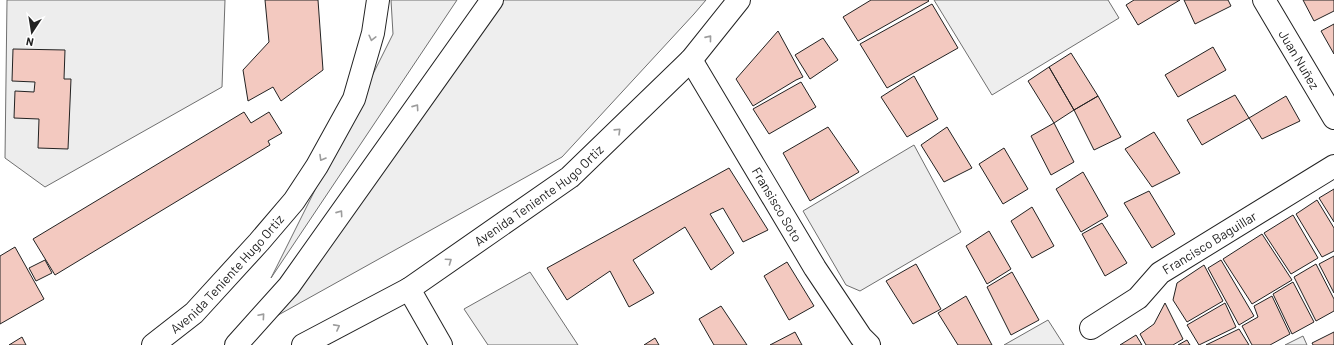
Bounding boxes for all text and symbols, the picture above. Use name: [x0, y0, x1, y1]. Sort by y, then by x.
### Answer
north arrow: [12, 12, 52, 52]
street label: Juan Nuñez: [1275, 27, 1323, 92]
text: N: [25, 35, 35, 49]
one-way arrow: [368, 35, 377, 42]
one-way arrow: [704, 35, 711, 42]
one-way arrow: [411, 104, 418, 111]
one-way arrow: [613, 128, 621, 136]
street label: Avenida Teniente Hugo Ortiz: [471, 141, 607, 249]
one-way arrow: [319, 154, 326, 161]
street label: Fransisco Soto: [749, 164, 805, 245]
street label: Francisco Baguillar: [1159, 207, 1260, 278]
one-way arrow: [335, 210, 342, 217]
street label: Avenida Teniente Hugo Ortiz: [167, 211, 287, 337]
one-way arrow: [445, 258, 452, 266]
one-way arrow: [257, 313, 264, 321]
one-way arrow: [333, 324, 340, 331]

